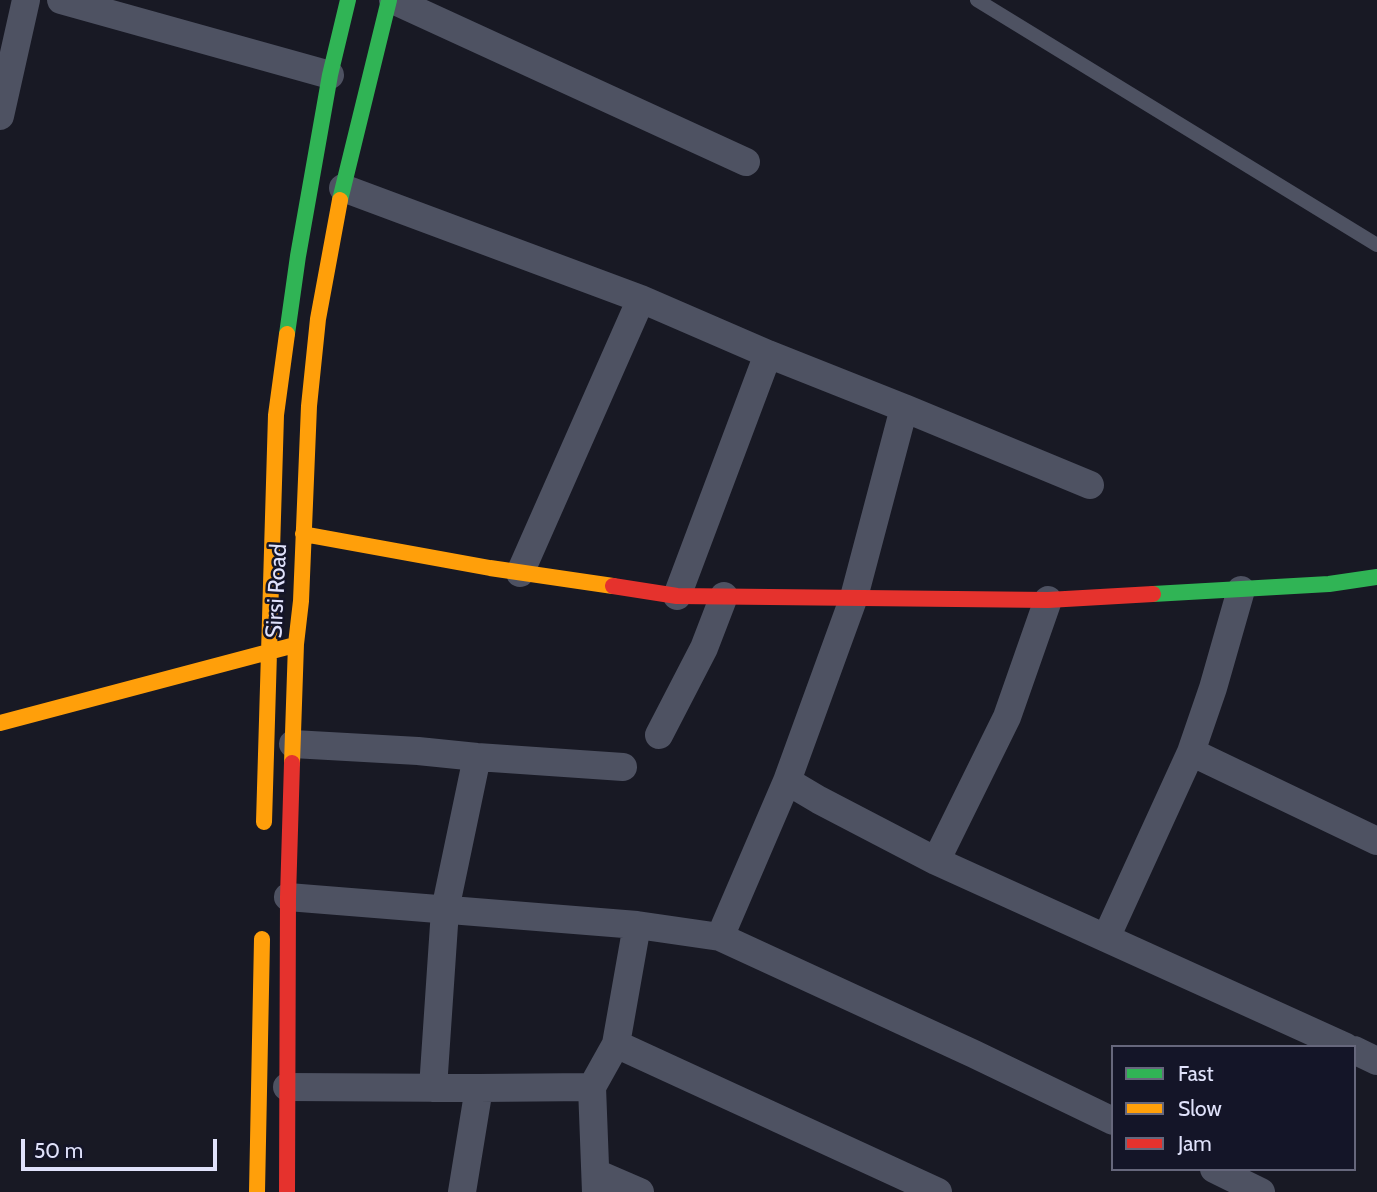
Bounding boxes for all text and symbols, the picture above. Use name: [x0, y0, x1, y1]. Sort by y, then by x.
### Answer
street label: Sirsi Road: [261, 543, 293, 639]
legend: [1111, 1045, 1356, 1171]
text: Fast: [1178, 1061, 1214, 1086]
text: Slow: [1178, 1096, 1222, 1121]
scale bar: [24, 1126, 220, 1170]
text: Jam: [1178, 1131, 1212, 1156]
text: 50 m: [34, 1138, 83, 1163]

